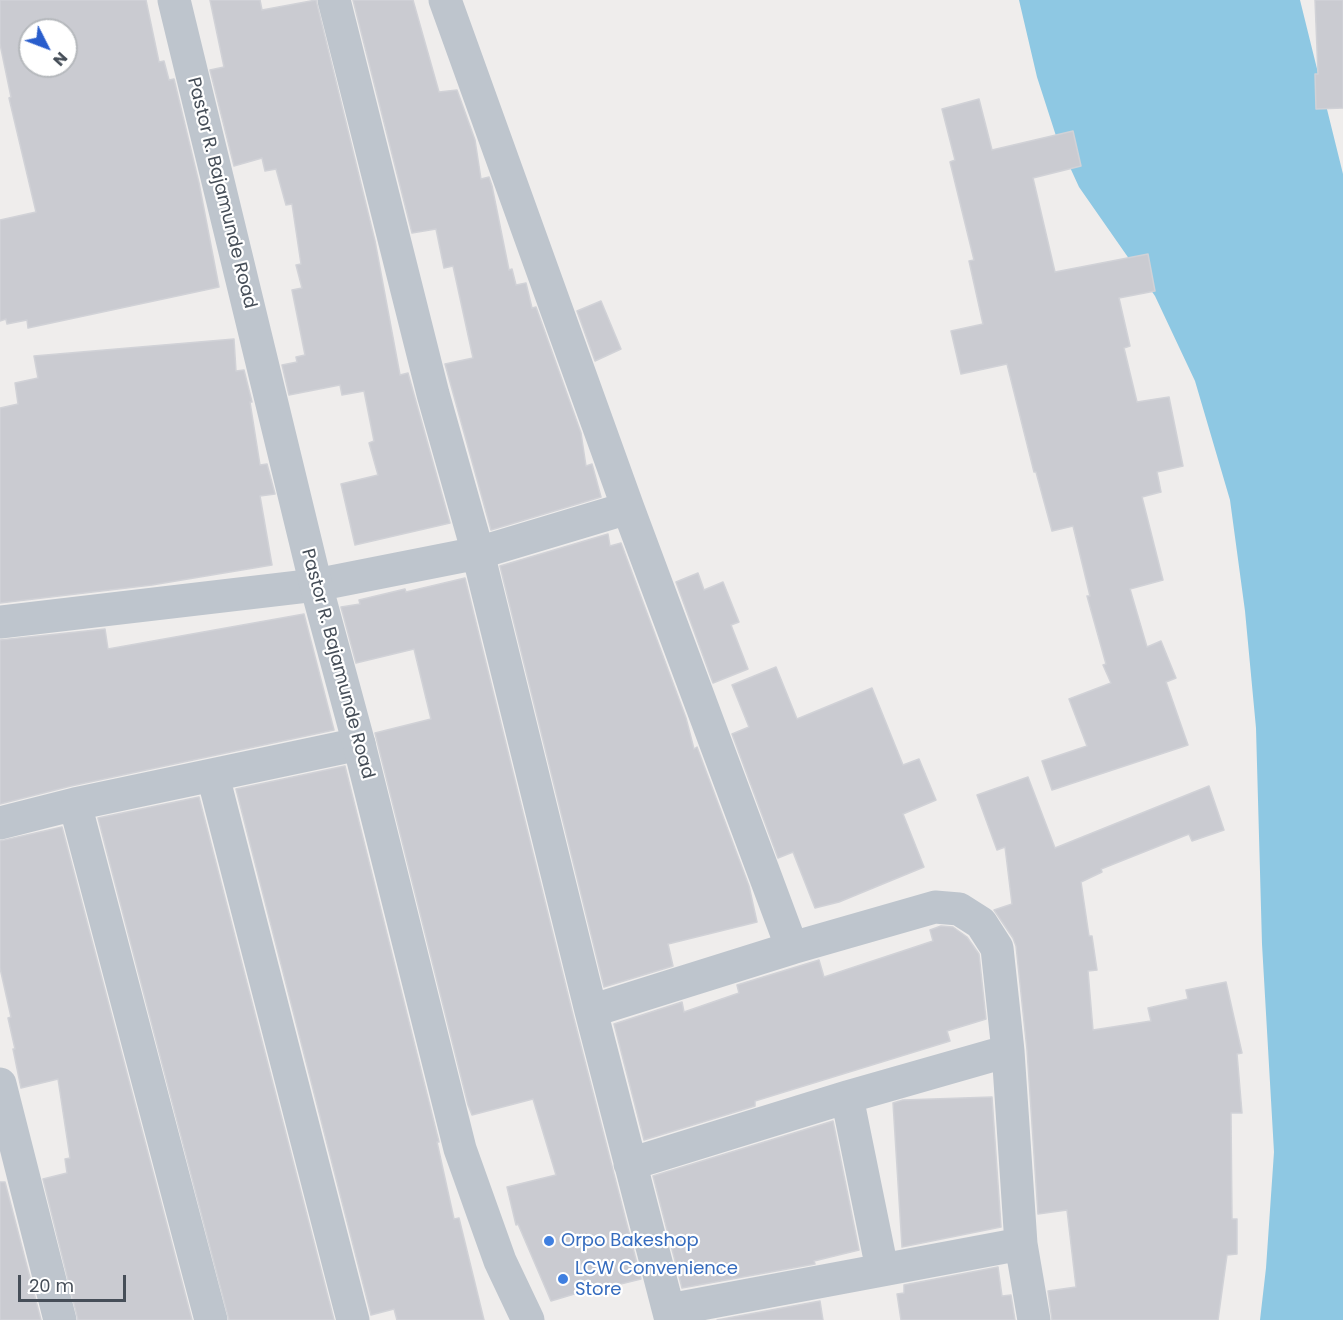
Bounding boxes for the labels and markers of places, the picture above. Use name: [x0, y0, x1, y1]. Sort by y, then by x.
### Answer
place label: Orpo Bakeshop: [561, 1230, 699, 1252]
marker: Orpo Bakeshop: [542, 1234, 556, 1248]
place label: LCW Convenience Store: [575, 1258, 738, 1300]
marker: LCW Convenience Store: [556, 1272, 570, 1286]

